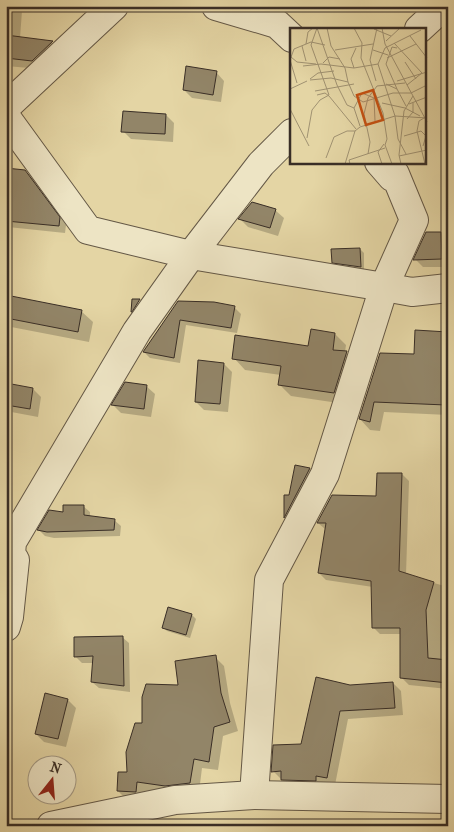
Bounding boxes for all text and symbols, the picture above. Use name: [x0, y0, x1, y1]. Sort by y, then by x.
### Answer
inset map: [290, 28, 426, 164]
north arrow: [28, 754, 78, 804]
text: N: [48, 758, 64, 778]

